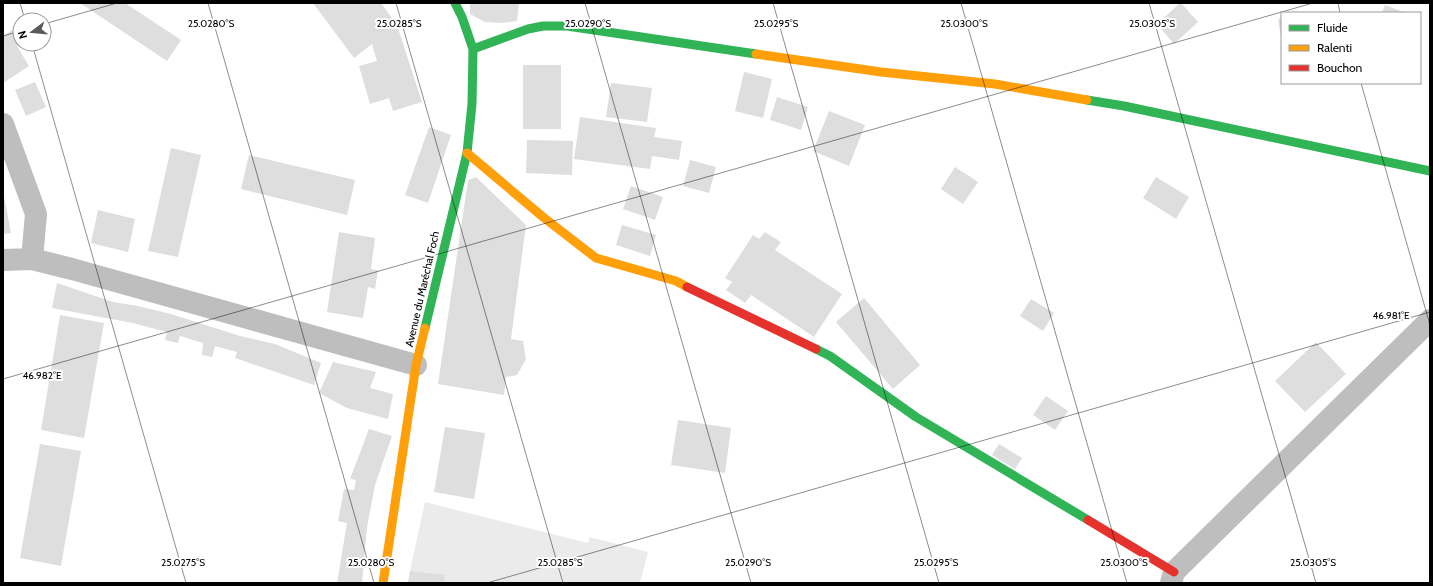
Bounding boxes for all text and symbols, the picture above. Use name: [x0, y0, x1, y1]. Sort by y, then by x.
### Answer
north arrow: [12, 12, 52, 52]
legend: [1281, 12, 1421, 84]
text: 25.0280°S: [188, 17, 234, 30]
text: 25.0285°S: [376, 17, 422, 30]
text: 25.0290°S: [565, 17, 611, 30]
text: 25.0295°S: [754, 17, 798, 30]
text: 25.0300°S: [940, 17, 988, 30]
text: 25.0305°S: [1129, 17, 1175, 30]
text: Fluide: [1317, 20, 1348, 35]
text: N: [15, 29, 30, 40]
text: Ralenti: [1317, 40, 1352, 55]
text: Bouchon: [1317, 60, 1363, 75]
street label: Avenue du Maréchal Foch: [402, 230, 442, 348]
text: 46.981°E: [1373, 309, 1410, 322]
text: 46.982°E: [23, 369, 62, 382]
text: 25.0275°S: [161, 556, 205, 569]
text: 25.0280°S: [348, 556, 394, 569]
text: 25.0285°S: [537, 556, 583, 569]
text: 25.0290°S: [725, 556, 771, 569]
text: 25.0295°S: [914, 556, 958, 569]
text: 25.0300°S: [1100, 556, 1148, 569]
text: 25.0305°S: [1290, 556, 1336, 569]

